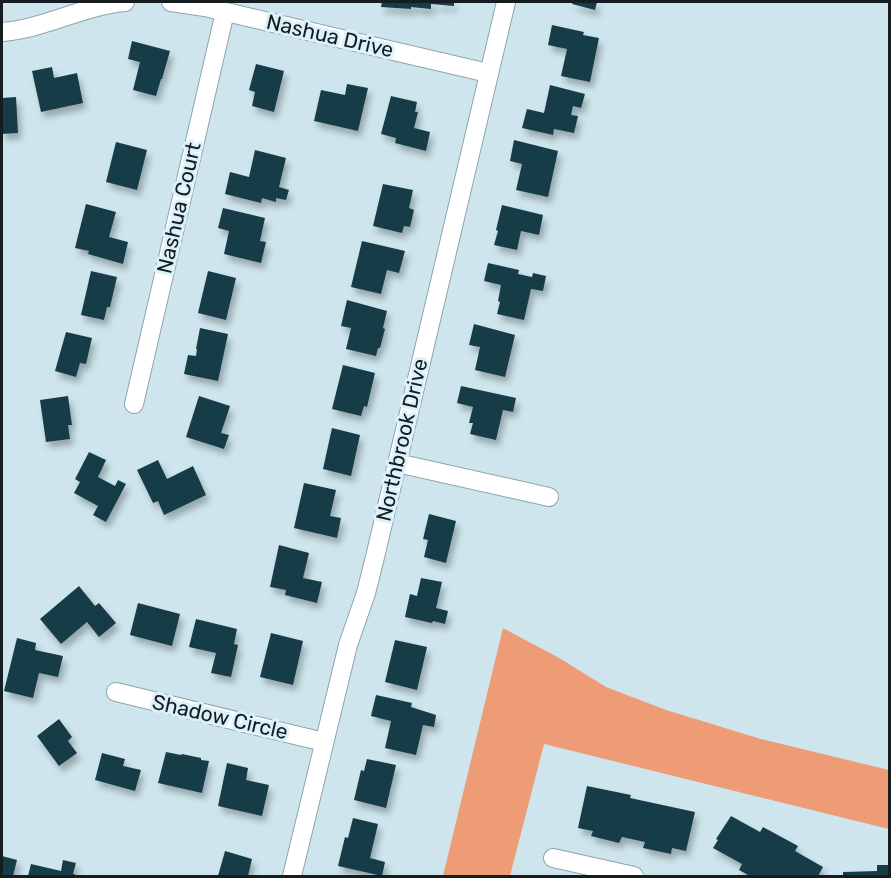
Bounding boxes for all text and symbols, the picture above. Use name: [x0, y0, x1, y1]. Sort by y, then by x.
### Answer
street label: Nashua Drive: [264, 9, 396, 62]
street label: Nashua Court: [151, 140, 206, 276]
street label: Northbrook Drive: [371, 356, 432, 524]
street label: Shadow Circle: [150, 689, 290, 744]

